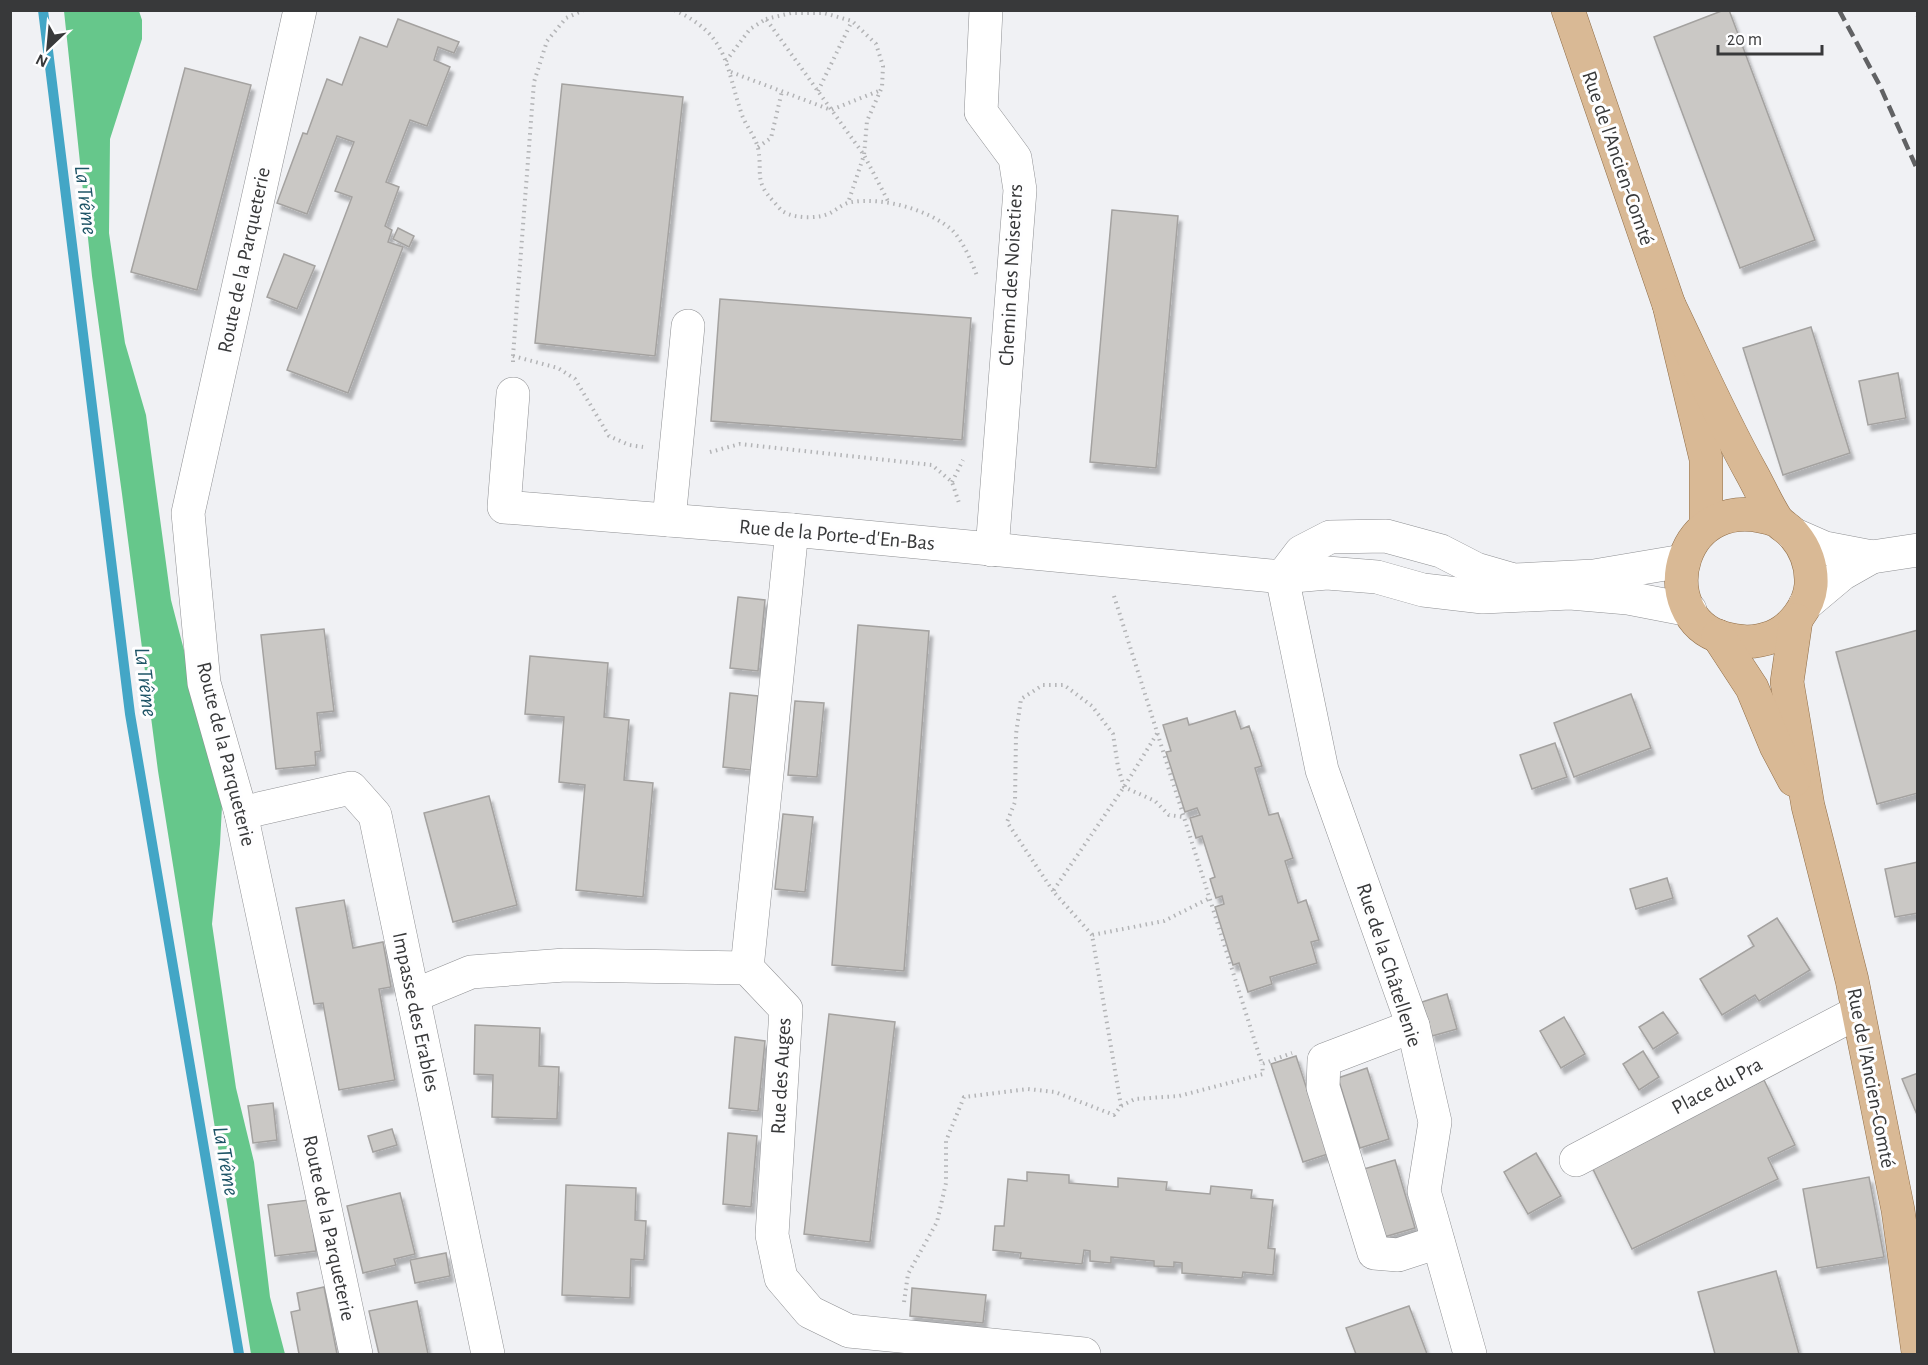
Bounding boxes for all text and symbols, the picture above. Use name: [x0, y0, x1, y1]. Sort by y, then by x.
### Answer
north arrow: [18, 18, 78, 78]
scale bar: [1718, 18, 1822, 56]
text: 20 m: [1727, 31, 1762, 49]
text: N: [33, 51, 50, 70]
street label: Rue de l'Ancien-Comté: [1578, 68, 1658, 248]
water label: La Trême: [71, 164, 101, 236]
street label: Route de la Parqueterie: [214, 165, 274, 355]
street label: Chemin des Noisetiers: [996, 183, 1026, 367]
street label: Rue de la Porte-d'En-Bas: [738, 516, 936, 554]
water label: La Trême: [131, 646, 161, 718]
street label: Route de la Parqueterie: [193, 660, 259, 848]
street label: Rue de la Châtellenie: [1353, 881, 1425, 1049]
street label: Impasse des Erables: [389, 930, 443, 1094]
street label: Rue de l'Ancien-Comté: [1843, 986, 1899, 1170]
street label: Rue des Auges: [767, 1017, 795, 1135]
street label: Place du Pra: [1668, 1053, 1766, 1119]
water label: La Trême: [209, 1125, 243, 1197]
street label: Route de la Parqueterie: [299, 1133, 359, 1323]

